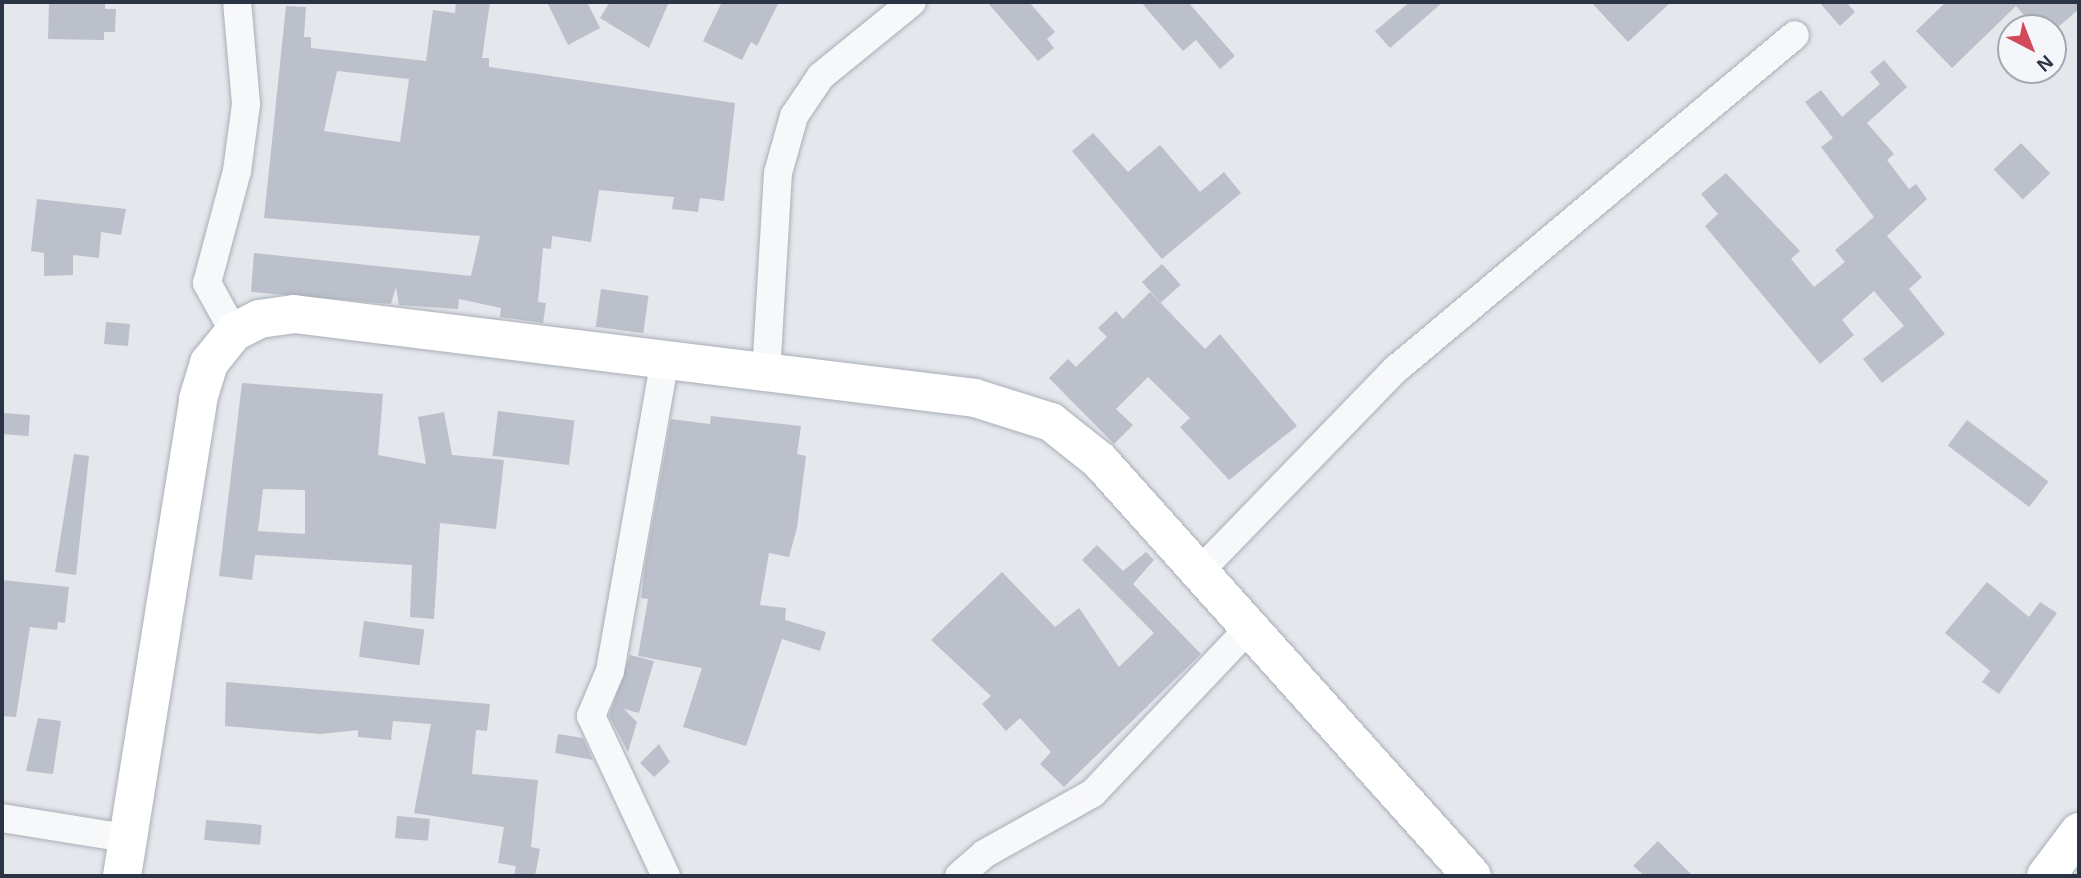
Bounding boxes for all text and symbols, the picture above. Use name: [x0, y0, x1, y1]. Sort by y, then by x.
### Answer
north arrow: [1997, 14, 2067, 84]
text: N: [2033, 51, 2057, 76]

